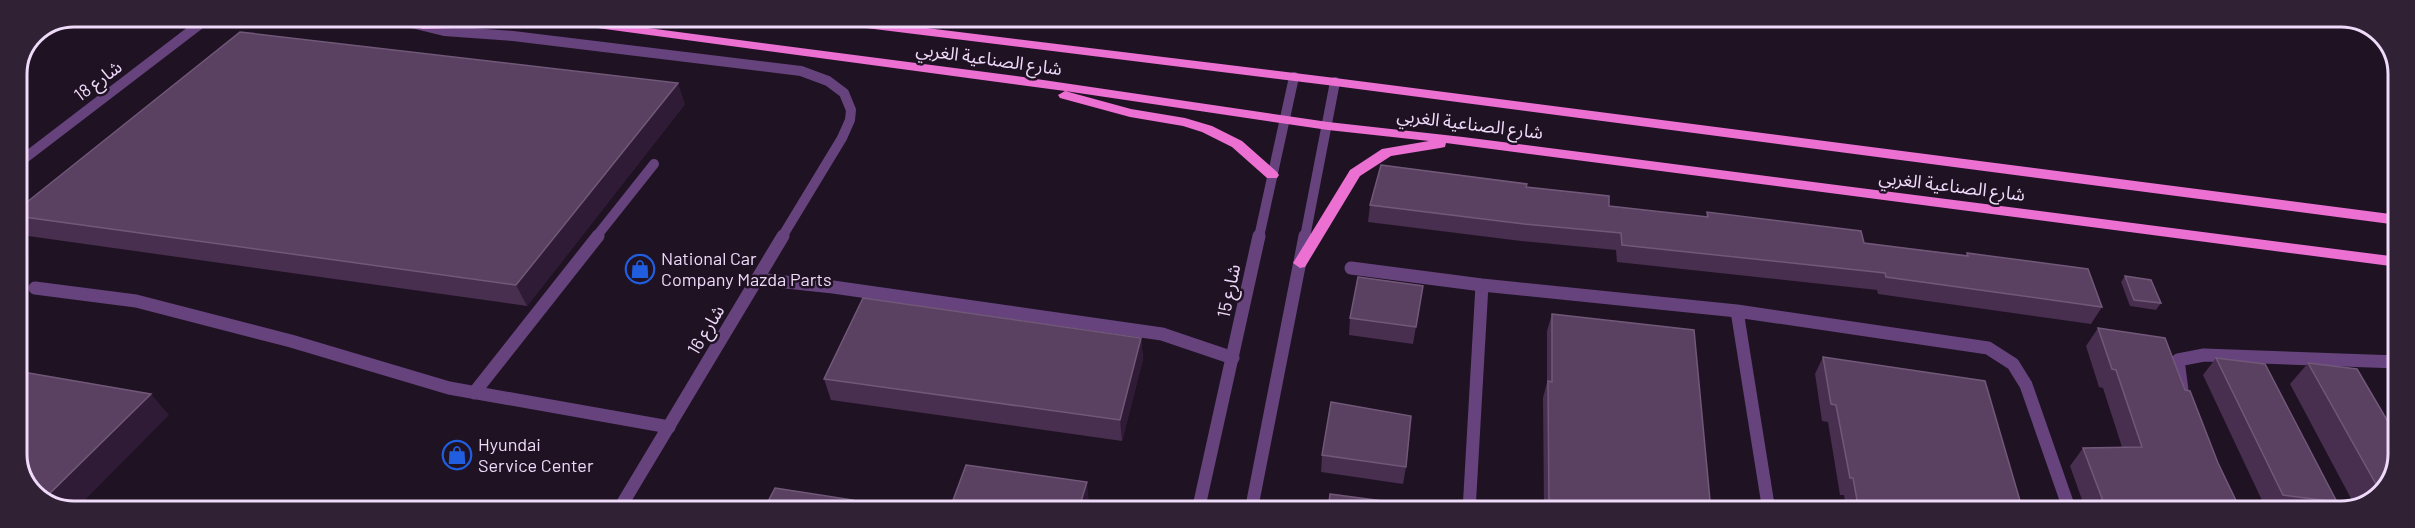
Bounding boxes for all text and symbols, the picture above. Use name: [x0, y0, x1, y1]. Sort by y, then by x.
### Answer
street label: شارع الصناعية الغربي: [914, 37, 1064, 83]
street label: شارع 18: [69, 55, 128, 109]
street label: شارع الصناعية الغربي: [1395, 103, 1545, 147]
street label: شارع الصناعية الغربي: [1877, 165, 2027, 209]
place label: National Car Company Mazda Parts: [661, 247, 832, 290]
shop icon: National Car Company Mazda Parts: [624, 253, 656, 285]
street label: شارع 15: [1212, 262, 1248, 320]
street label: شارع 16: [682, 301, 732, 360]
place label: Hyundai Service Center: [478, 433, 594, 476]
shop icon: Hyundai Service Center: [441, 439, 473, 471]

